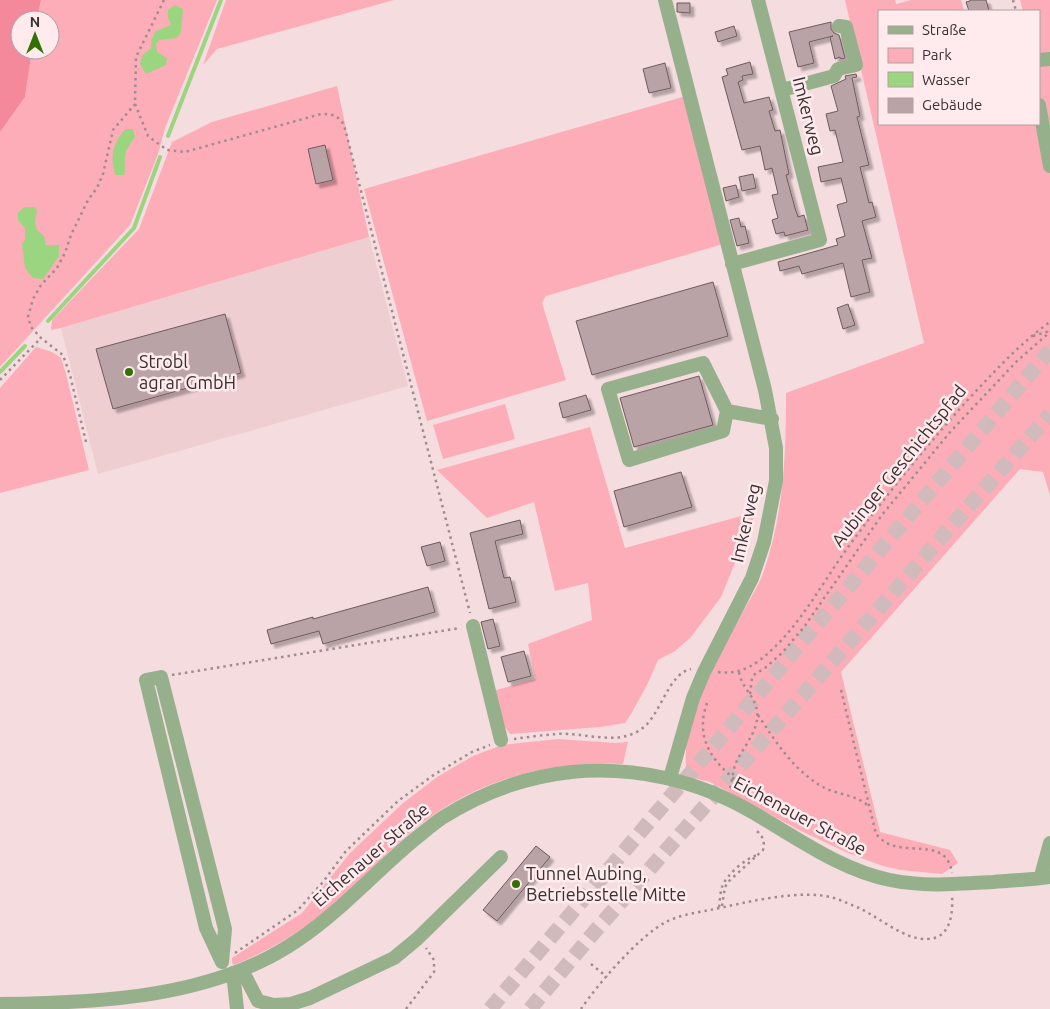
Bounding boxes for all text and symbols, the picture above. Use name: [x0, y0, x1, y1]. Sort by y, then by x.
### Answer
north arrow: [10, 10, 60, 60]
legend: [878, 10, 1040, 125]
text: N: [30, 14, 40, 30]
text: Straße: [922, 21, 966, 38]
text: Park: [922, 46, 952, 63]
text: Wasser: [922, 71, 971, 88]
street label: Imkerweg: [790, 74, 828, 157]
text: Gebäude: [922, 96, 982, 113]
place label: Strobl agrar GmbH: [139, 351, 236, 392]
marker: Strobl agrar GmbH: [123, 366, 135, 378]
street label: Aubinger Geschichtspfad: [827, 381, 969, 550]
street label: Imkerweg: [726, 481, 764, 564]
street label: Eichenauer Straße: [731, 772, 870, 858]
street label: Eichenauer Straße: [308, 798, 432, 910]
place label: Tunnel Aubing, Betriebsstelle Mitte: [526, 863, 686, 904]
marker: Tunnel Aubing, Betriebsstelle Mitte: [510, 878, 522, 890]

